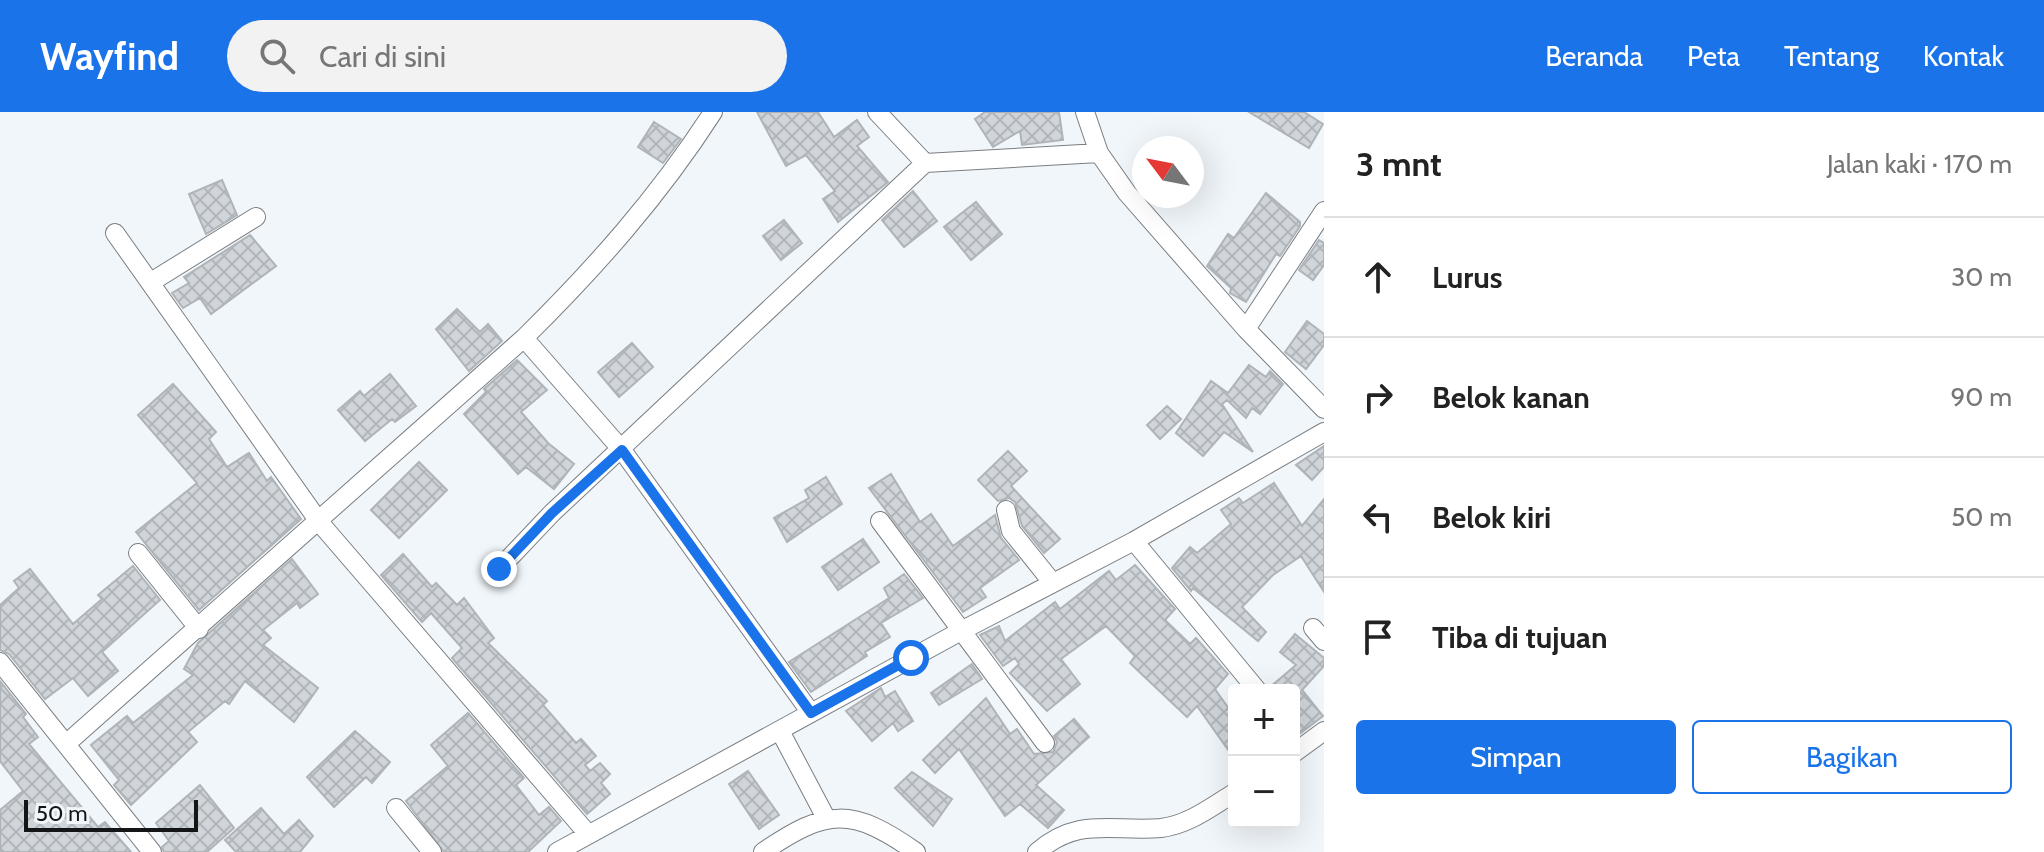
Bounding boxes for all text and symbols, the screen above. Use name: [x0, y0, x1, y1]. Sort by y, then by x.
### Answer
search box: [227, 20, 787, 92]
text: Wayfind: [40, 33, 179, 80]
icon: search: [255, 34, 299, 78]
text: Cari di sini: [319, 38, 446, 75]
text: Beranda: [1545, 39, 1643, 73]
text: Peta: [1687, 39, 1740, 73]
text: Tentang: [1784, 39, 1879, 73]
text: Kontak: [1923, 39, 2004, 73]
north arrow: [1132, 136, 1204, 208]
text: 3 mnt: [1356, 143, 1442, 185]
text: Jalan kaki · 170 m: [1827, 148, 2012, 180]
icon: ahead: [1356, 255, 1400, 299]
text: Lurus: [1432, 259, 1503, 296]
text: 30 m: [1951, 261, 2012, 293]
icon: right: [1356, 375, 1400, 419]
text: Belok kanan: [1432, 379, 1590, 416]
text: 90 m: [1950, 381, 2012, 413]
icon: left: [1356, 495, 1400, 539]
text: Belok kiri: [1432, 499, 1551, 536]
text: 50 m: [1951, 501, 2012, 533]
route end: [481, 551, 517, 587]
icon: arrive: [1356, 615, 1400, 659]
text: Tiba di tujuan: [1432, 619, 1608, 656]
route start: [893, 640, 929, 676]
map controls: [1228, 684, 1300, 828]
button: +: [1228, 684, 1300, 756]
button: Simpan: [1356, 720, 1676, 794]
button: Bagikan: [1692, 720, 2012, 794]
button: −: [1228, 756, 1300, 828]
scale bar: [24, 796, 198, 832]
text: 50 m: [36, 800, 88, 827]

